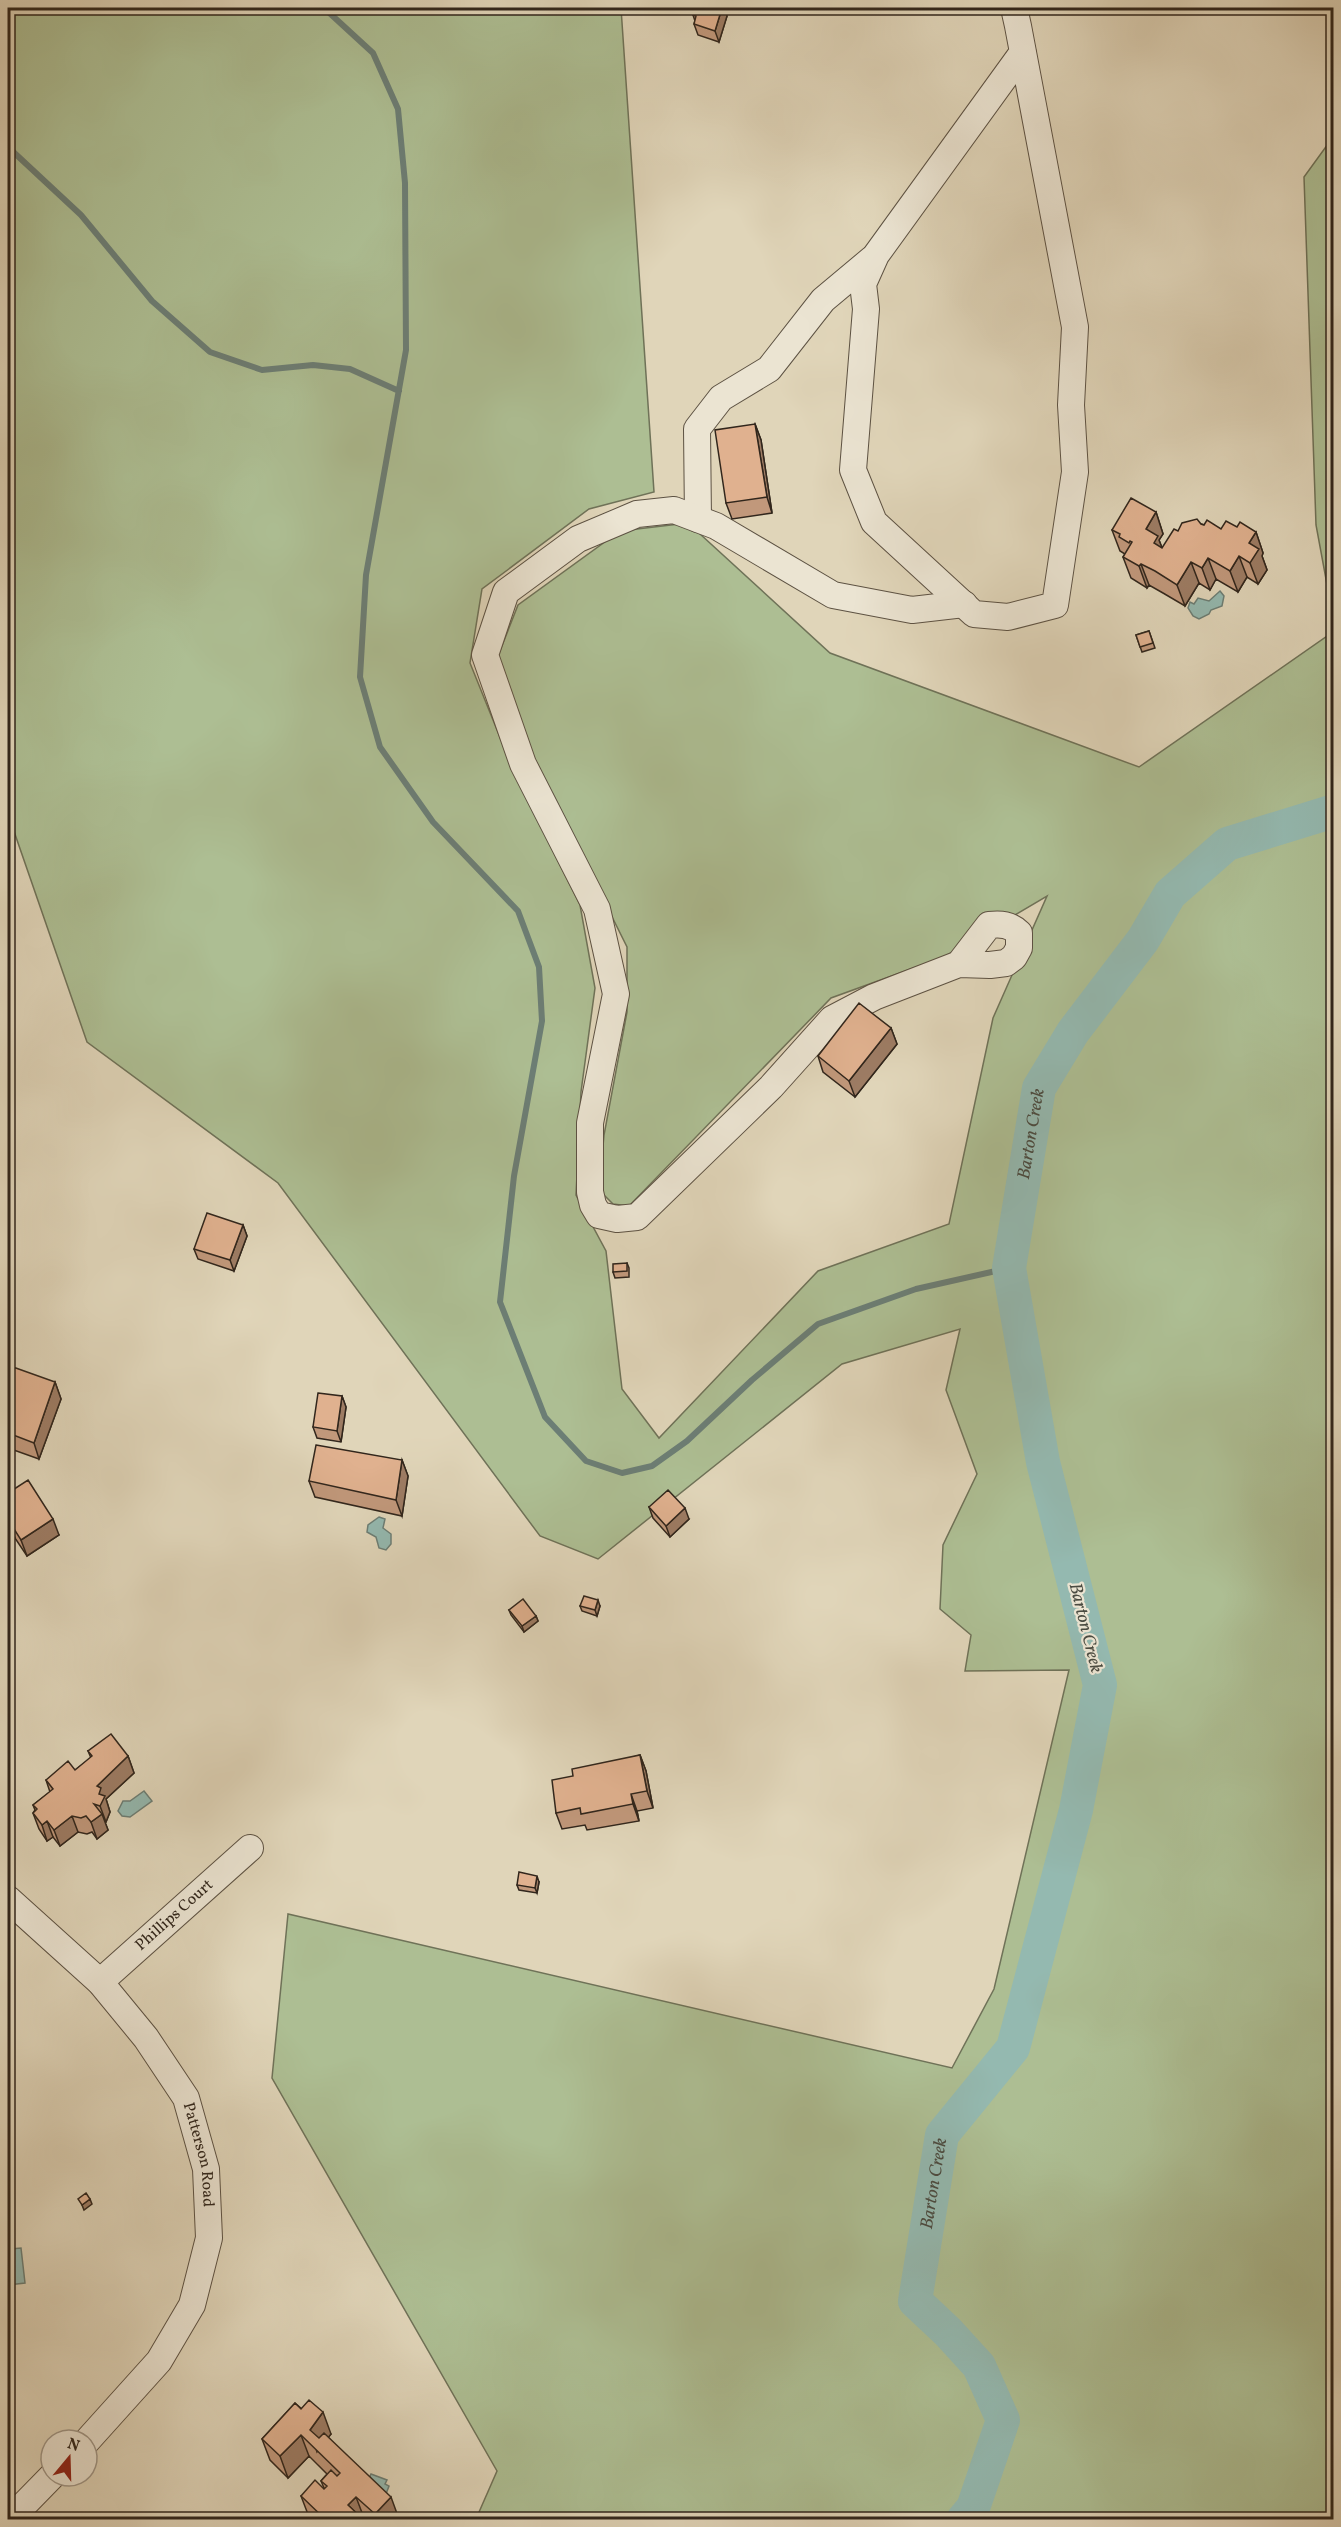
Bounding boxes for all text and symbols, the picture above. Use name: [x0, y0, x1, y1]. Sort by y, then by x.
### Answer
water label: Barton Creek: [1011, 1087, 1051, 1181]
water label: Barton Creek: [1062, 1580, 1108, 1676]
street label: Phillips Court: [131, 1874, 219, 1956]
street label: Patterson Road: [177, 2100, 219, 2207]
water label: Barton Creek: [914, 2136, 954, 2231]
north arrow: [39, 2428, 99, 2488]
text: N: [64, 2433, 83, 2458]

